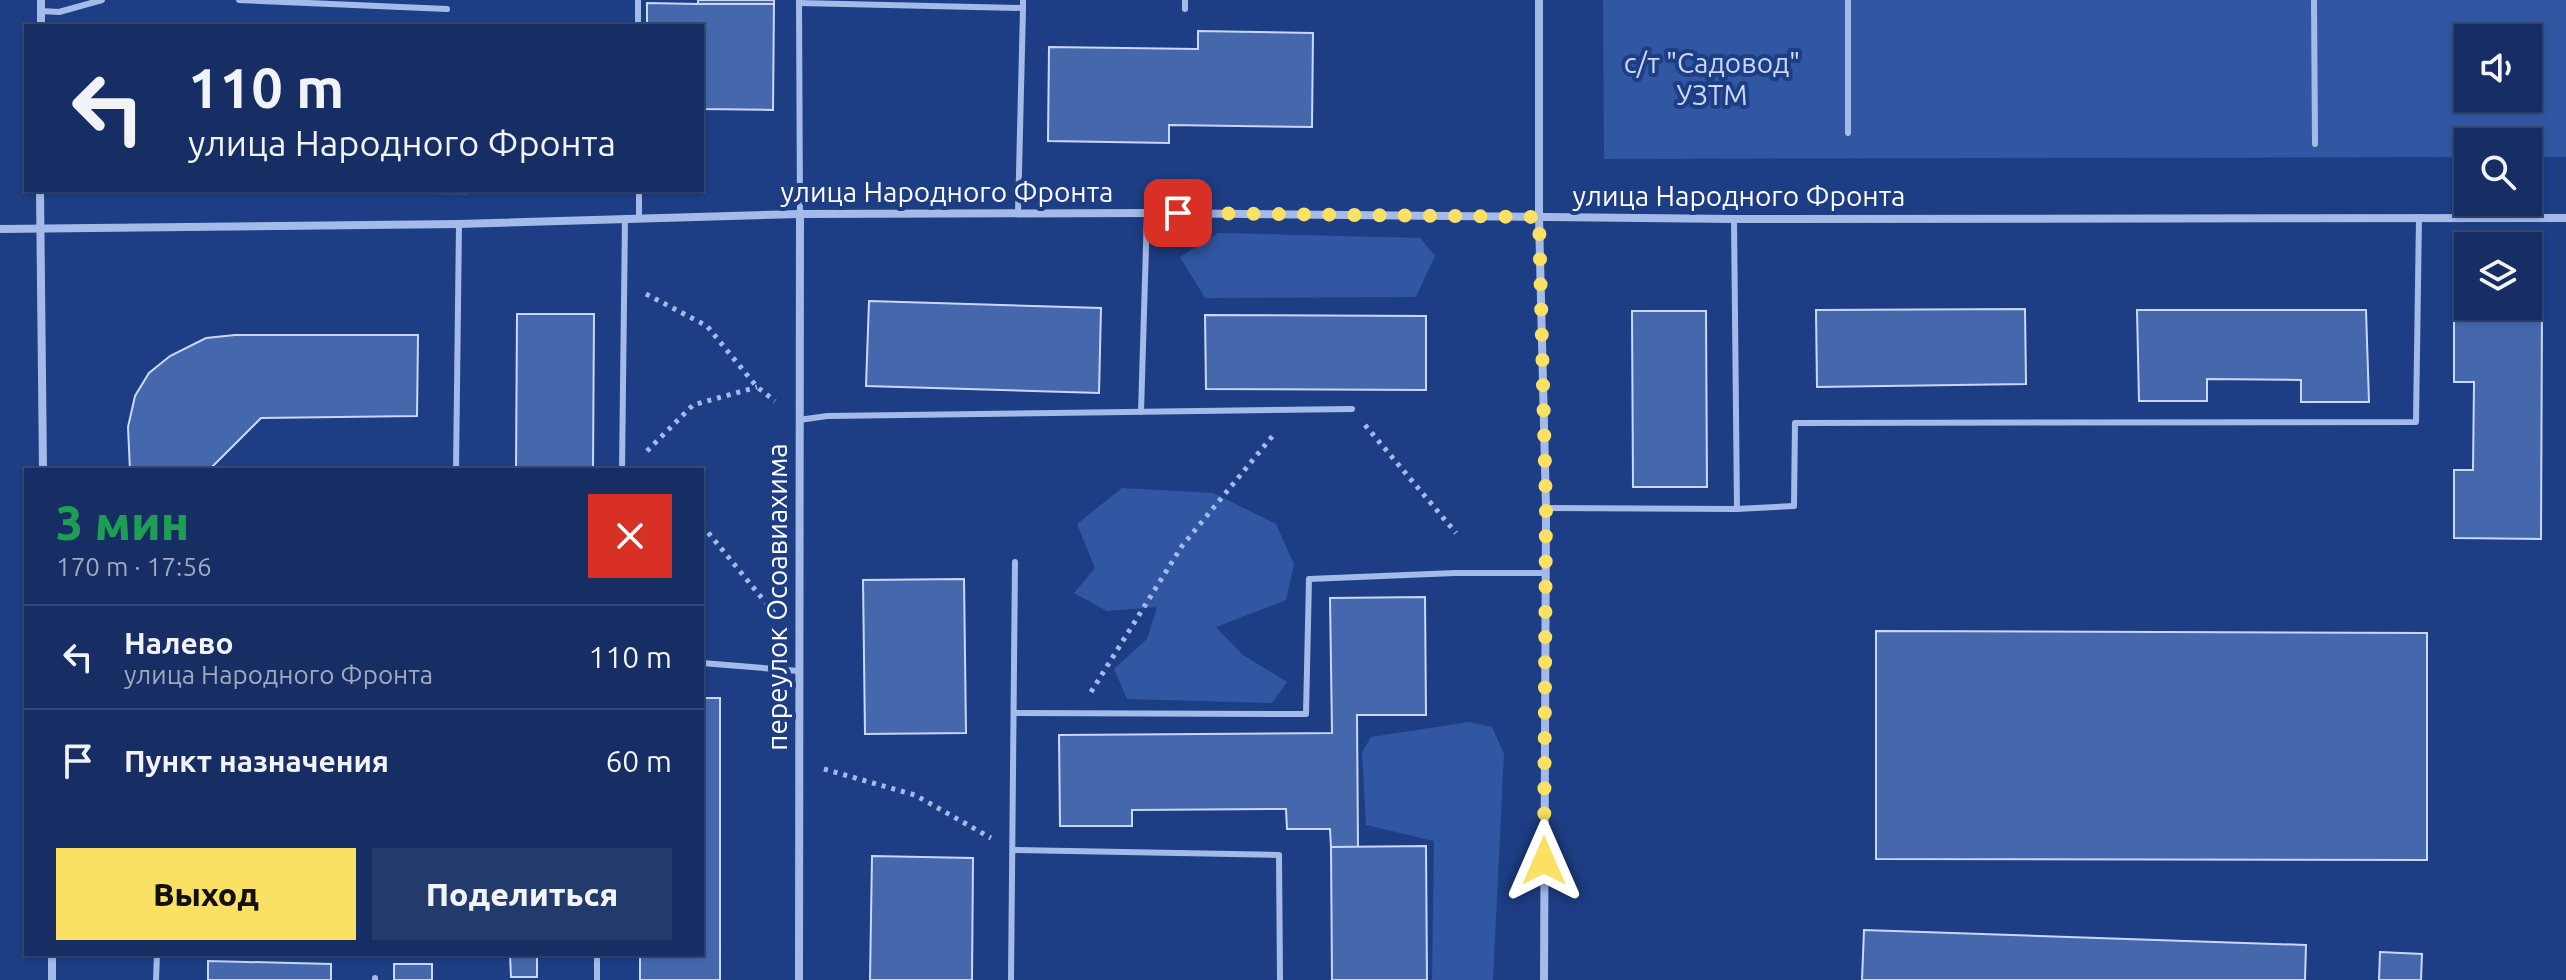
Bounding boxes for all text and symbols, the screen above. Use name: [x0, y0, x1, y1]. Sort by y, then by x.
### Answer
map controls: [2454, 24, 2542, 320]
button: sound: [2454, 24, 2542, 112]
park label: с/т "Садовод" УЗТМ: [1624, 47, 1800, 110]
icon: left: [56, 56, 160, 160]
text: 110 m: [188, 56, 344, 119]
text: улица Народного Фронта: [188, 122, 616, 163]
button: search: [2454, 128, 2542, 216]
street label: улица Народного Фронта: [781, 176, 1113, 207]
pin: [1144, 179, 1212, 247]
street label: улица Народного Фронта: [1573, 180, 1905, 211]
icon: arrive: [1156, 191, 1200, 235]
button: layers: [2454, 232, 2542, 320]
street label: переулок Осоавиахима: [761, 443, 792, 751]
button: close: [588, 494, 672, 578]
text: 3 мин: [56, 495, 189, 549]
text: 170 m · 17:56: [56, 552, 212, 581]
text: Налево: [124, 626, 234, 660]
icon: left: [56, 635, 100, 679]
text: 110 m: [588, 640, 672, 674]
text: улица Народного Фронта: [124, 660, 433, 689]
icon: arrive: [56, 739, 100, 783]
text: Пункт назначения: [124, 744, 389, 778]
text: 60 m: [605, 744, 672, 778]
position arrow: [1502, 819, 1586, 903]
button: Выход: [56, 848, 356, 940]
button: Поделиться: [372, 848, 672, 940]

